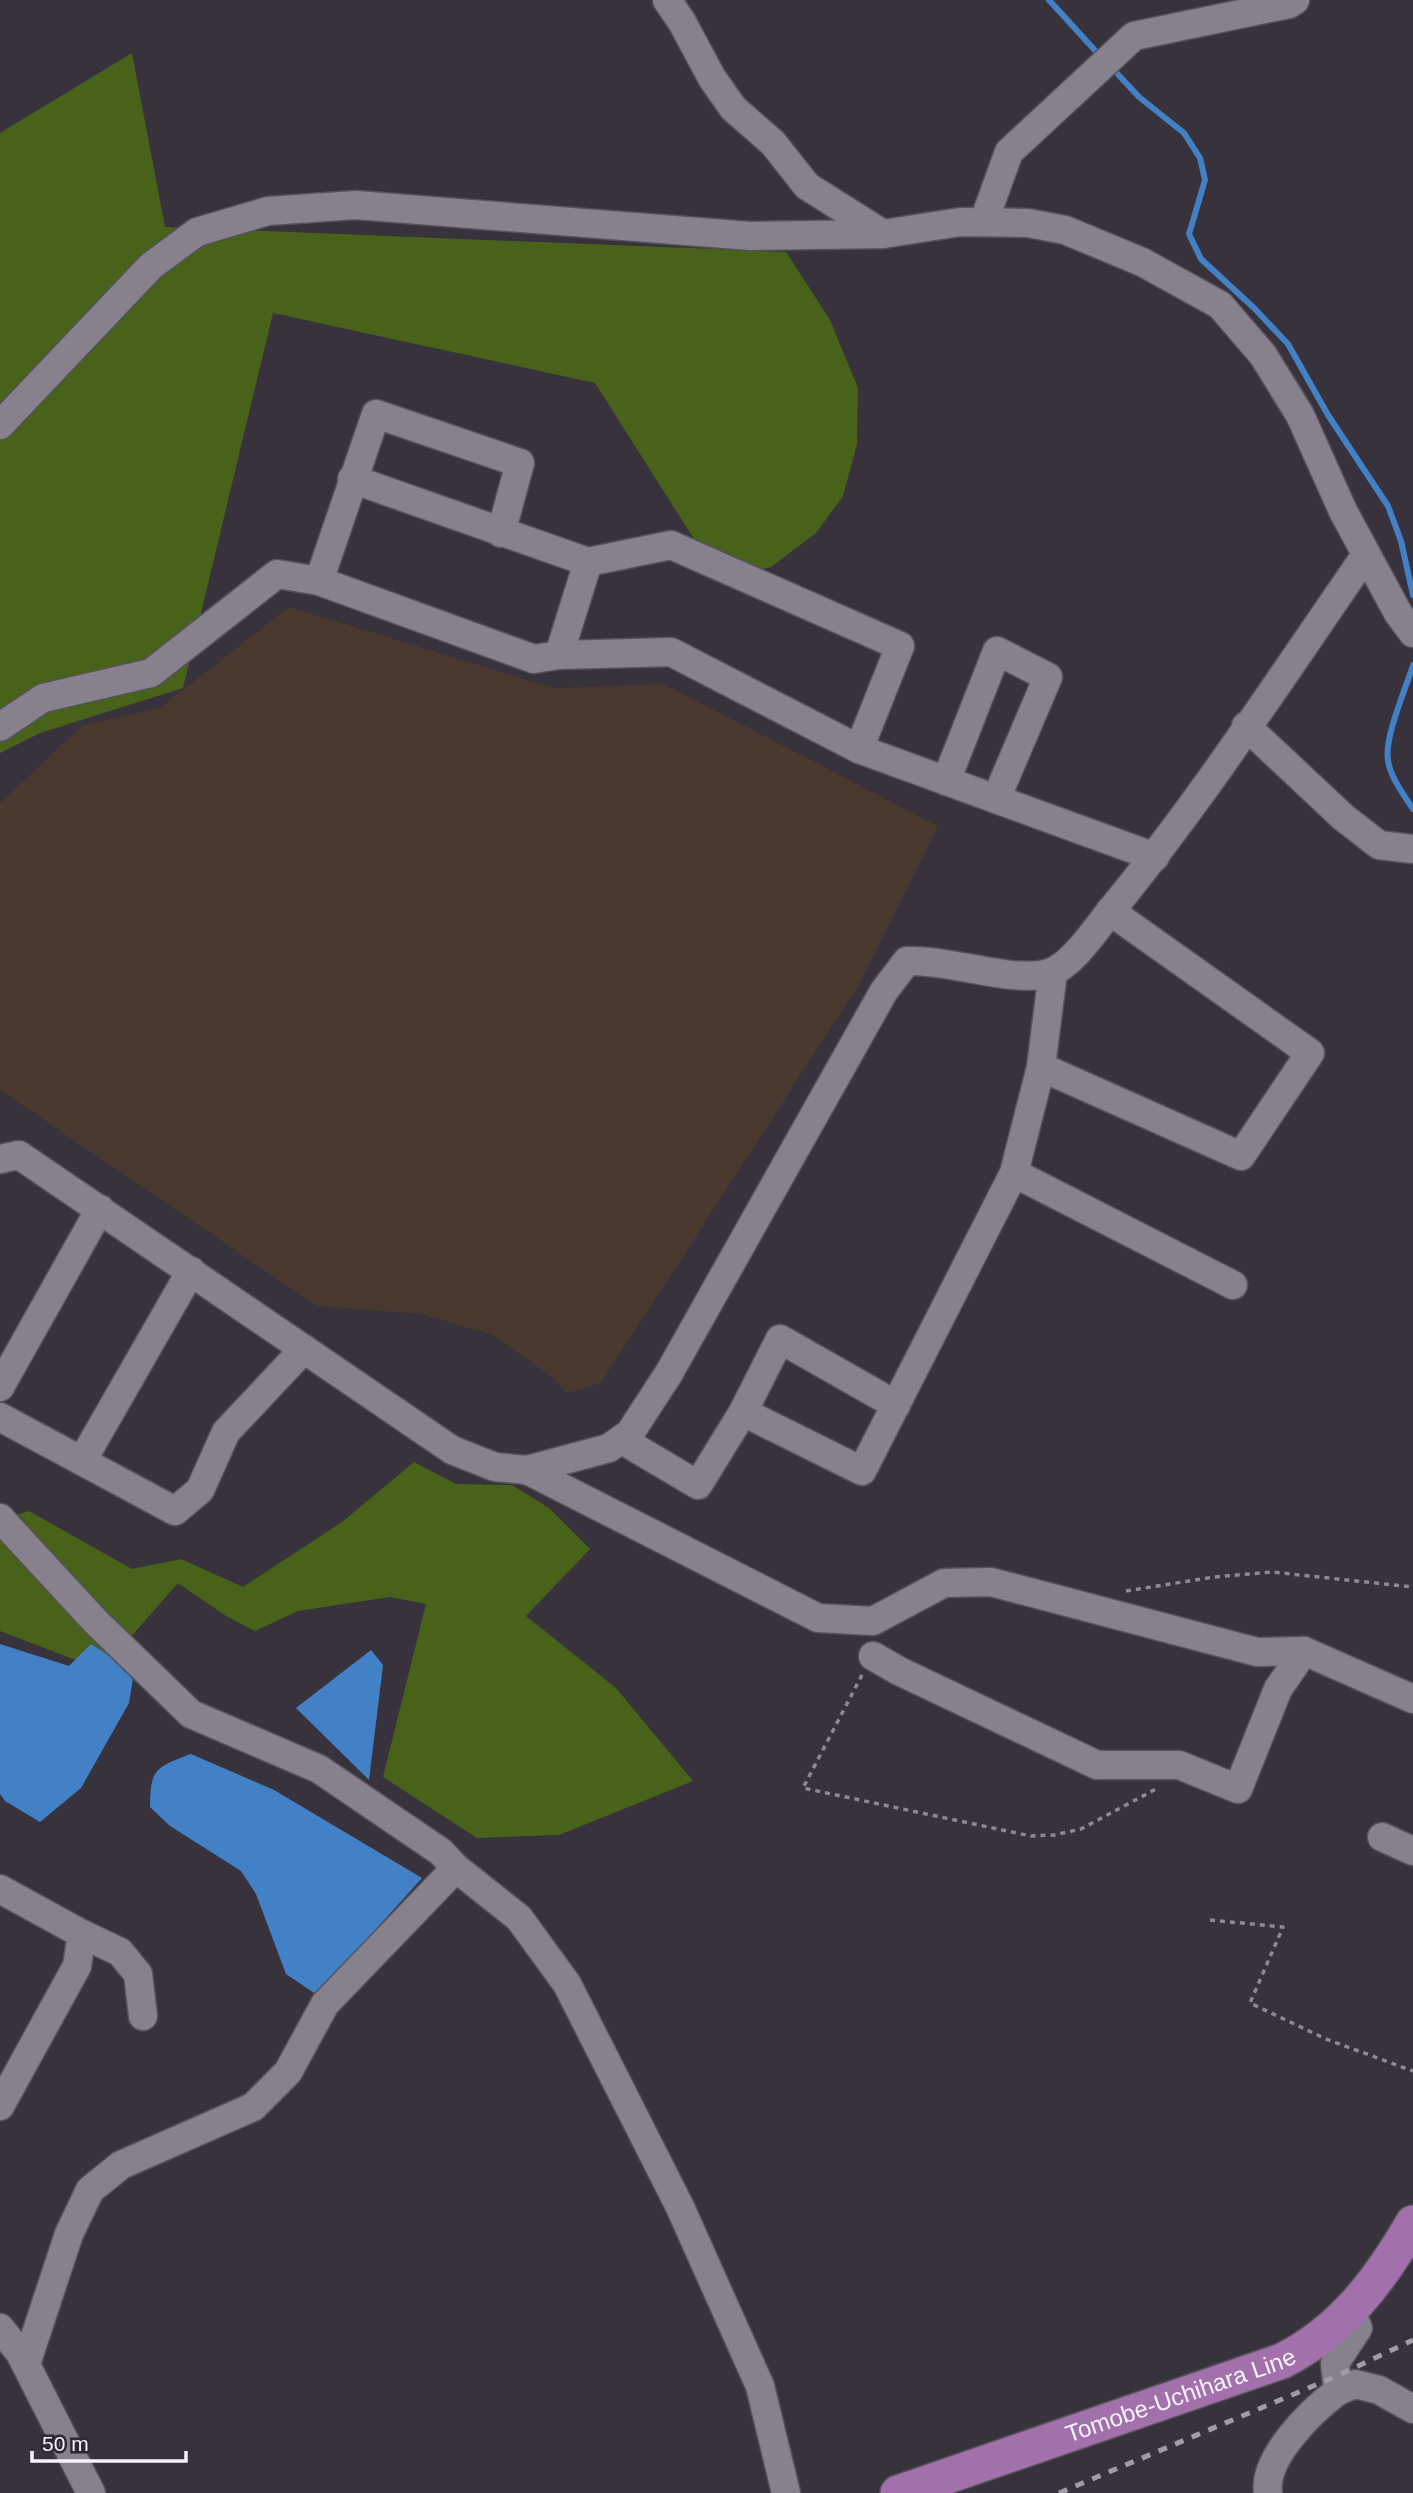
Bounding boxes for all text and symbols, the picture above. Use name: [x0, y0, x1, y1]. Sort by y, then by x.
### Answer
street label: Tomobe-Uchihara Line: [1062, 2342, 1300, 2447]
scale bar: [32, 2420, 186, 2464]
text: 50 m: [42, 2432, 89, 2455]

